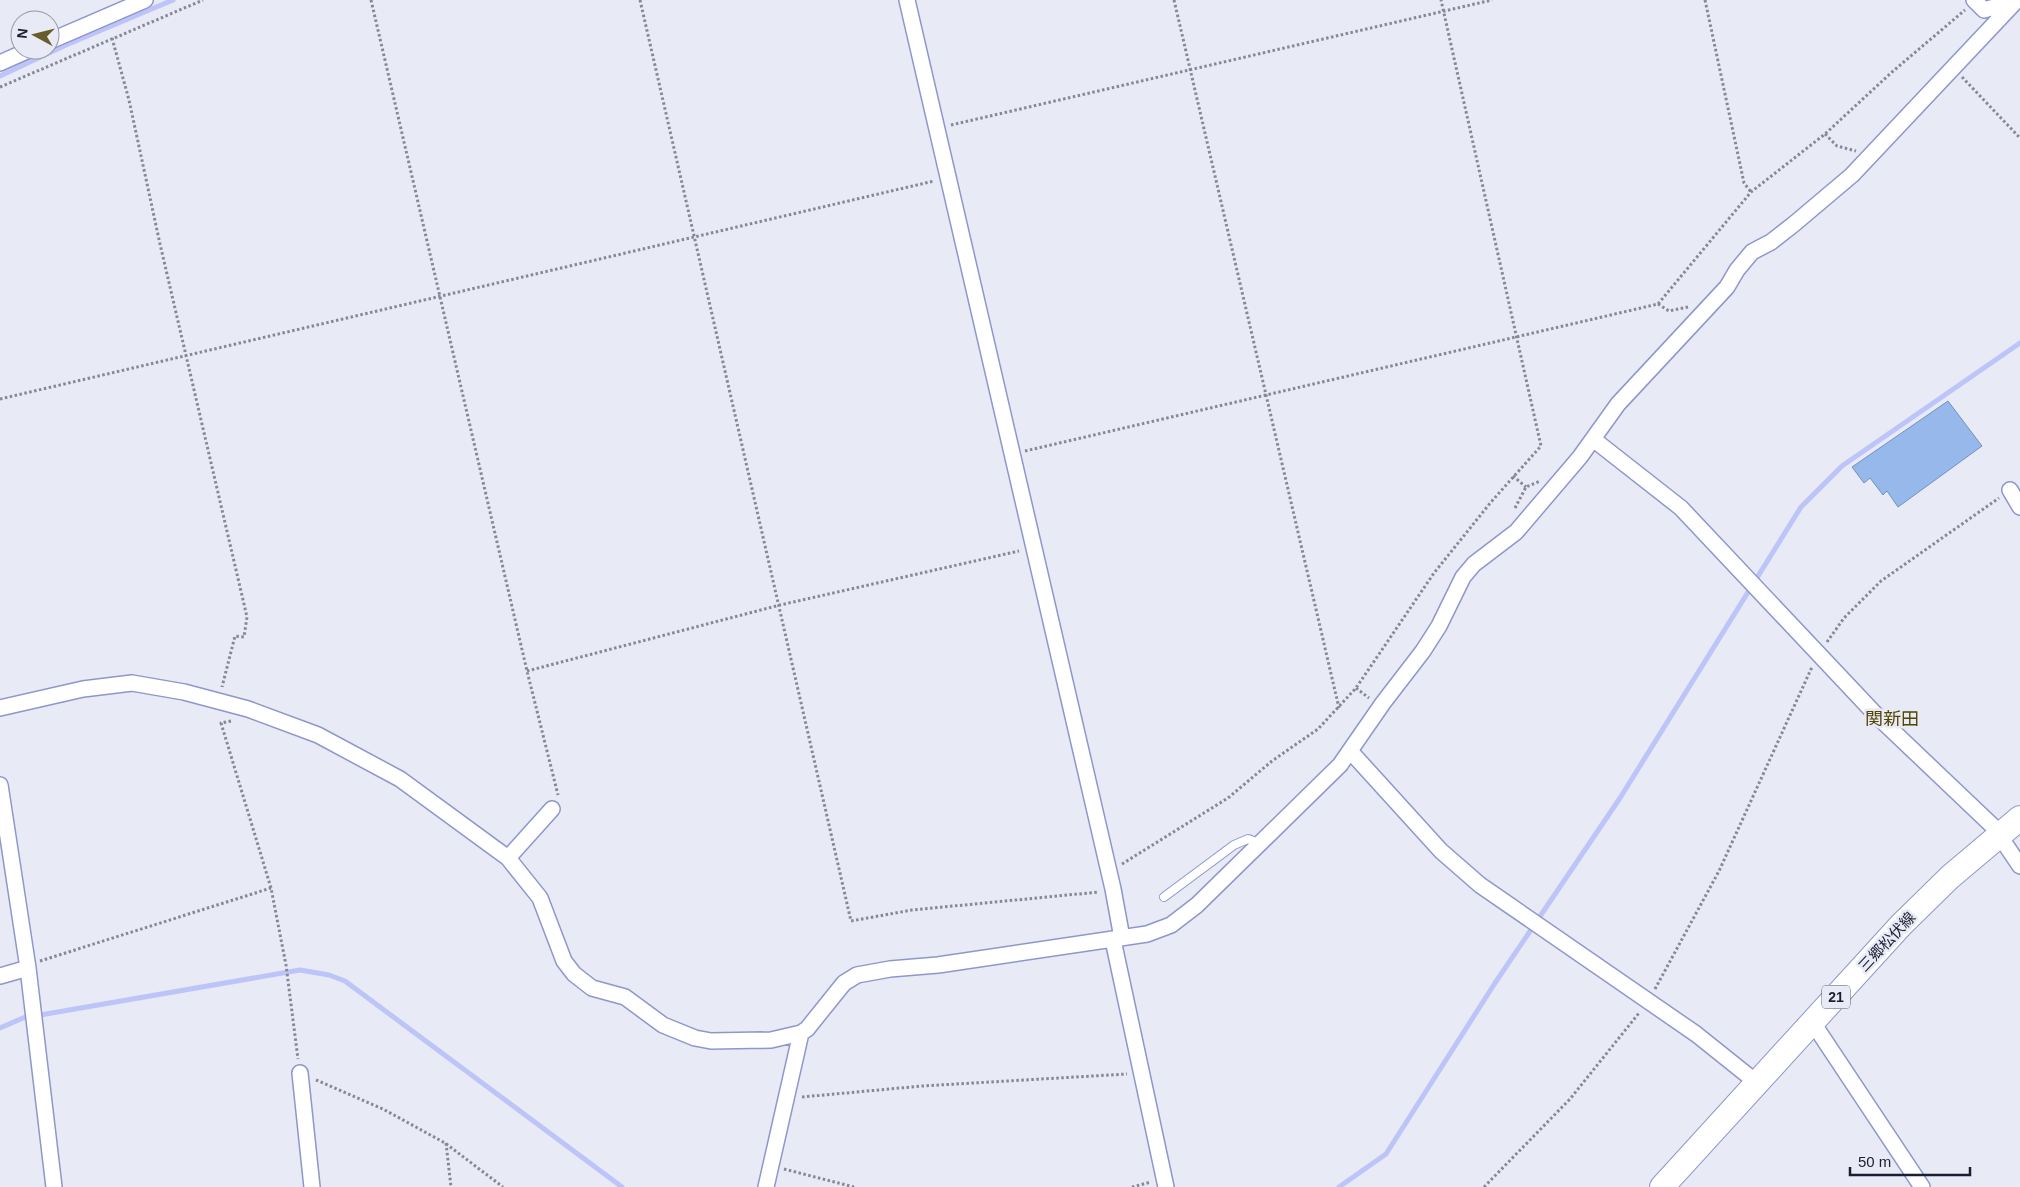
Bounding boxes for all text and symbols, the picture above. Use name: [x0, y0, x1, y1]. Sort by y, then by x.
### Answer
north arrow: [10, 10, 60, 60]
text: N: [14, 27, 31, 39]
district label: 関新田: [1865, 709, 1919, 729]
street label: 三郷松伏線: [1855, 908, 1918, 975]
road number: 21: [1822, 986, 1850, 1009]
scale bar: [1850, 1144, 1970, 1176]
text: 50 m: [1858, 1153, 1891, 1170]

